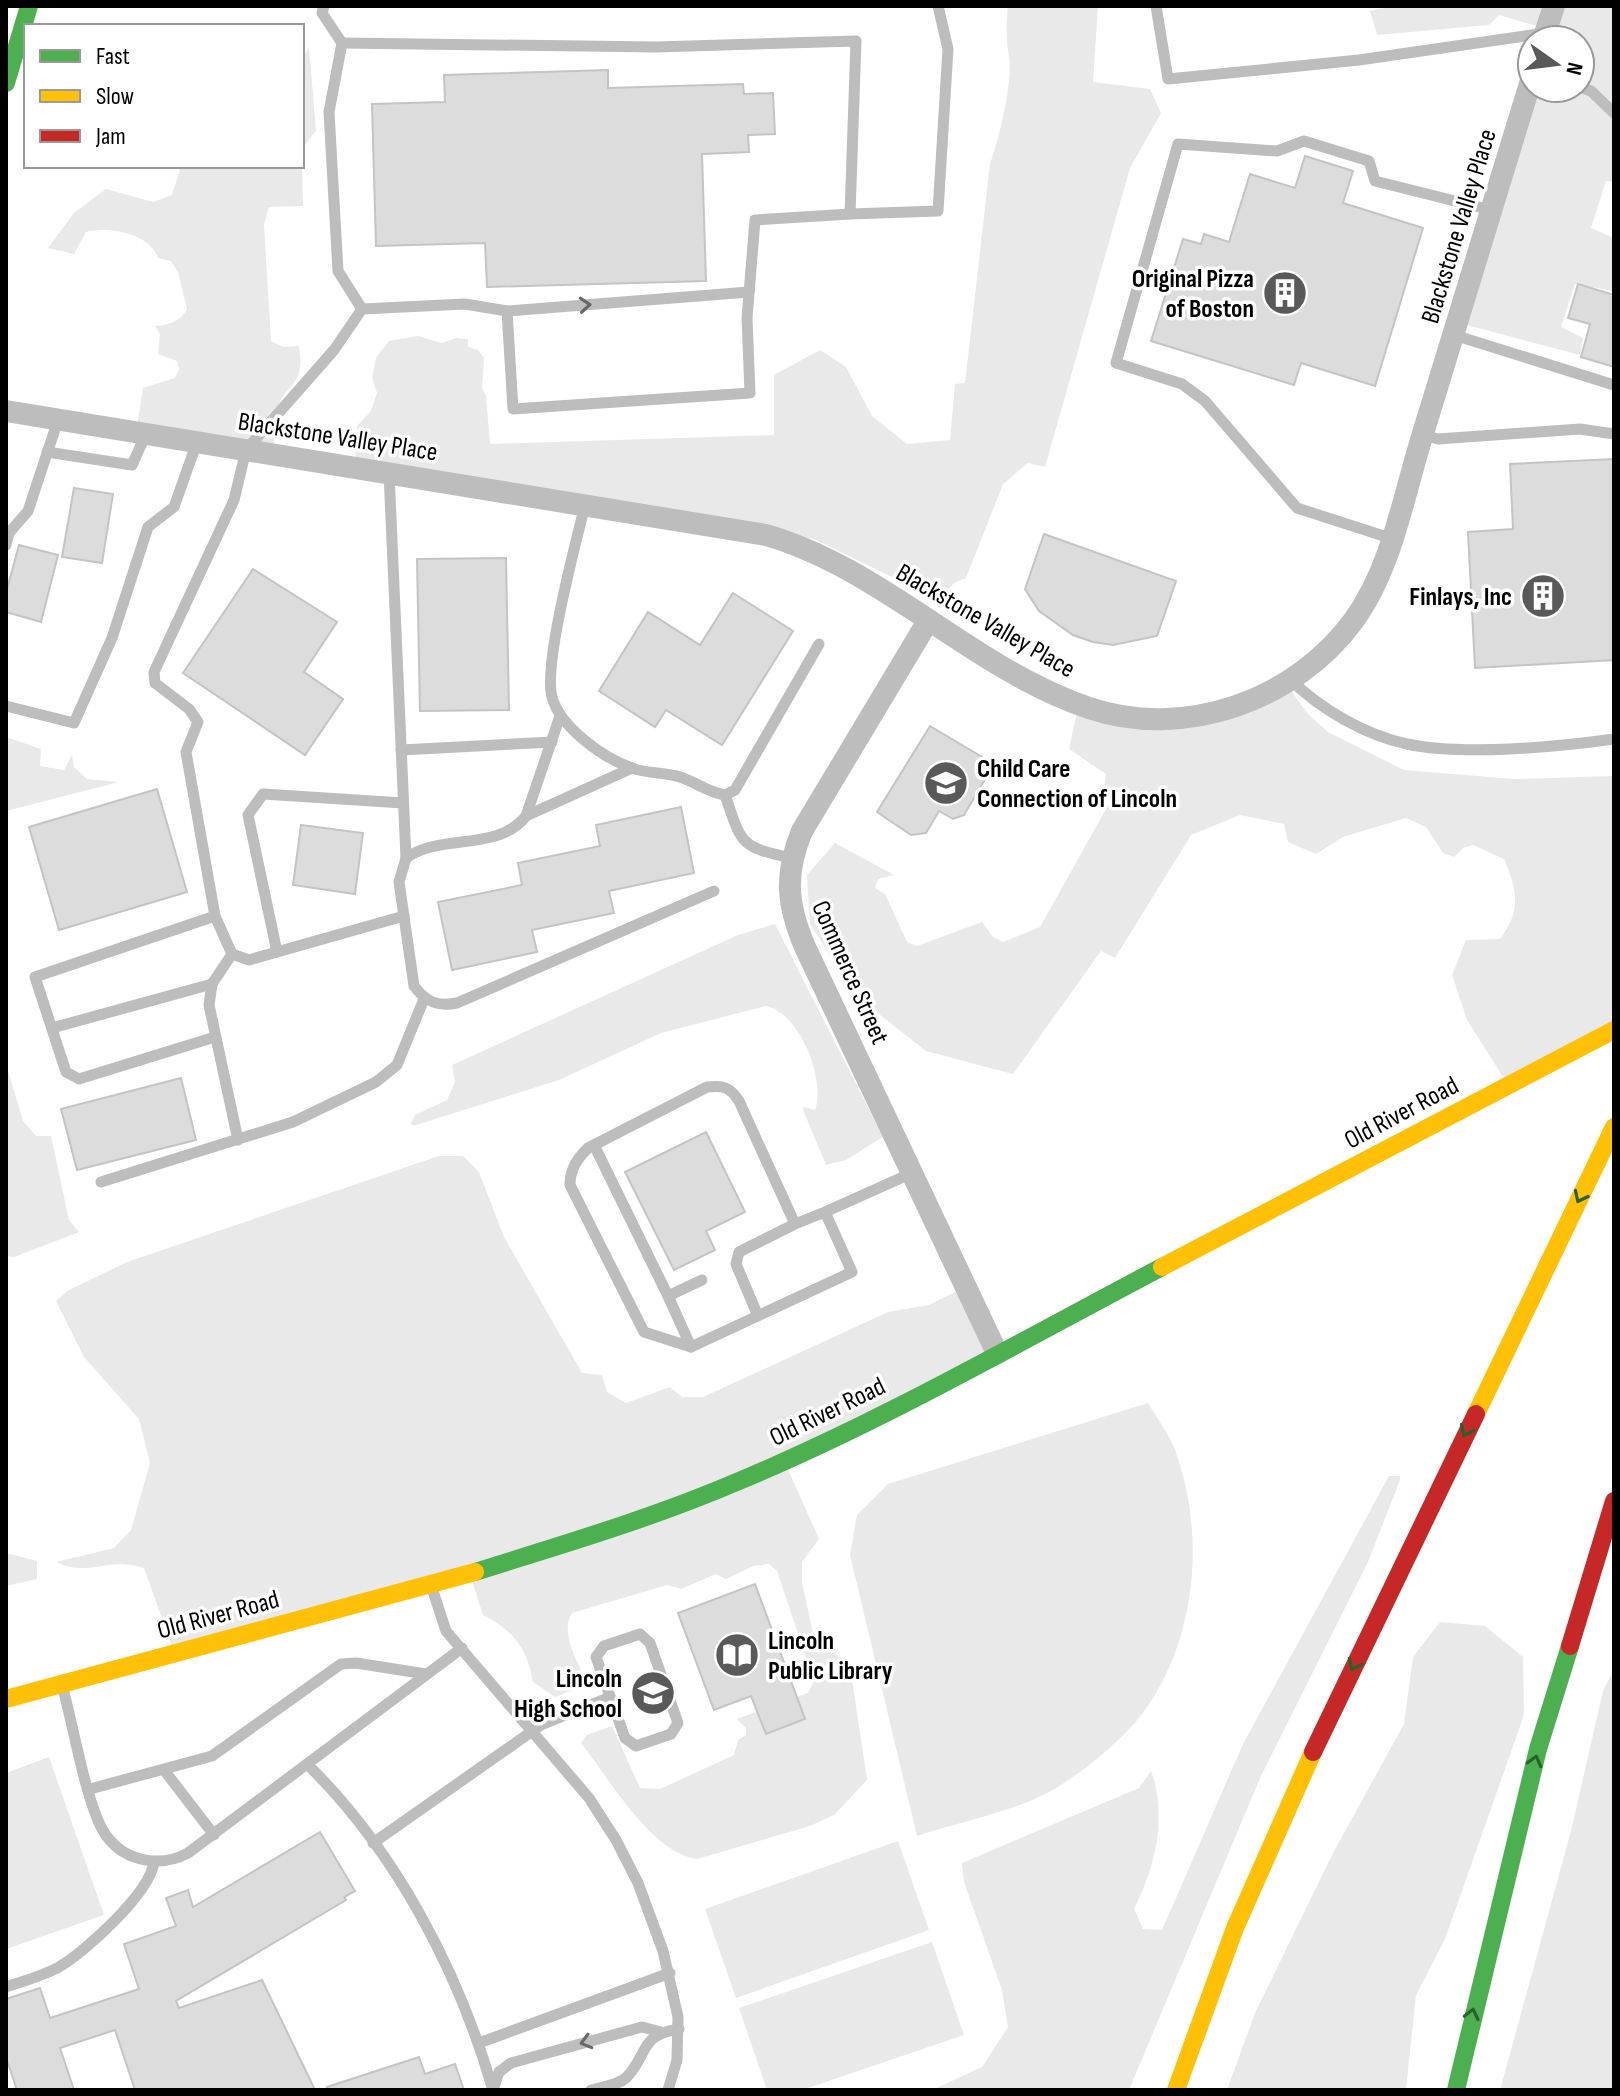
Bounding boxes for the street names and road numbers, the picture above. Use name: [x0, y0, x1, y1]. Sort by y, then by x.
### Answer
street label: Blackstone Valley Place: [1415, 126, 1504, 327]
street label: Blackstone Valley Place: [236, 406, 440, 469]
street label: Blackstone Valley Place: [890, 557, 1080, 685]
street label: Commerce Street: [804, 896, 895, 1049]
street label: Old River Road: [1339, 1070, 1464, 1156]
street label: Old River Road: [765, 1371, 890, 1454]
street label: Old River Road: [154, 1584, 283, 1647]

